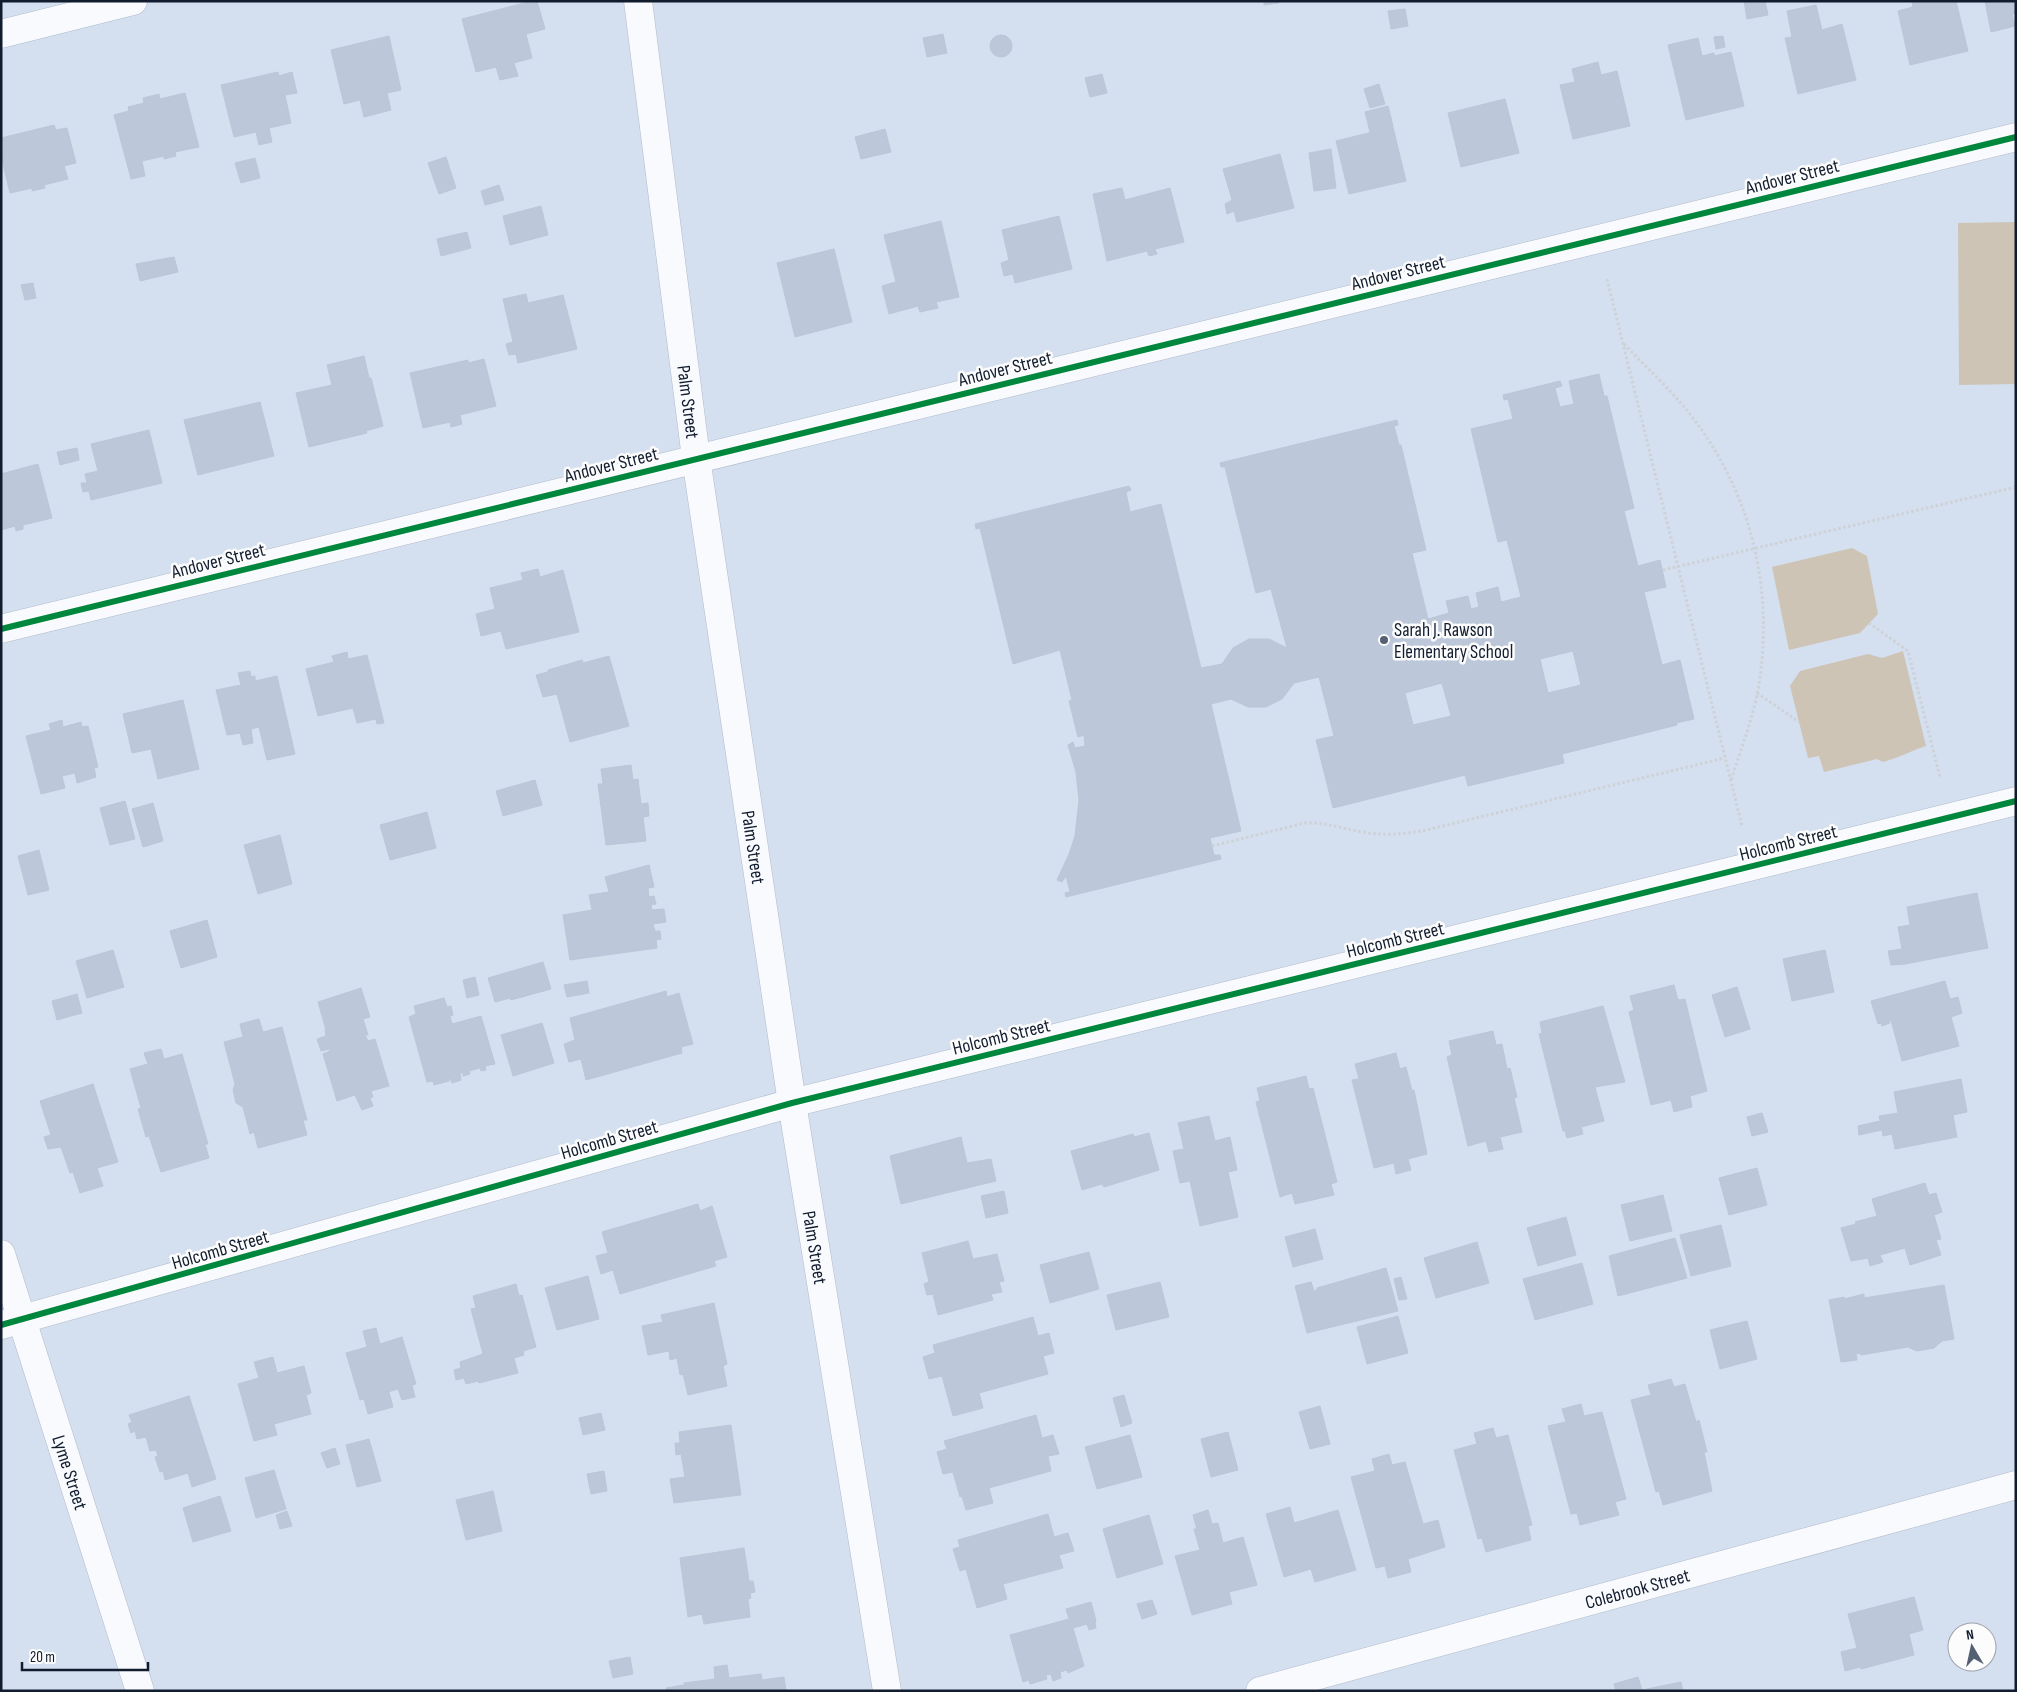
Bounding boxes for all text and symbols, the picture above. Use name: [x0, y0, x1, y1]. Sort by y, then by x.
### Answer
street label: Andover Street: [1742, 155, 1842, 200]
street label: Andover Street: [1348, 251, 1448, 296]
street label: Andover Street: [955, 347, 1055, 392]
street label: Palm Street: [671, 364, 703, 440]
street label: Andover Street: [561, 443, 661, 488]
street label: Andover Street: [168, 539, 268, 584]
place label: Sarah J. Rawson Elementary School: [1394, 619, 1513, 664]
marker: Sarah J. Rawson Elementary School: [1378, 634, 1390, 646]
street label: Palm Street: [736, 809, 769, 886]
street label: Holcomb Street: [1737, 820, 1840, 867]
street label: Holcomb Street: [1344, 917, 1447, 964]
street label: Holcomb Street: [950, 1014, 1053, 1061]
street label: Holcomb Street: [558, 1116, 661, 1165]
street label: Palm Street: [797, 1209, 831, 1286]
street label: Holcomb Street: [169, 1226, 272, 1275]
street label: Lyme Street: [46, 1433, 92, 1513]
street label: Colebrook Street: [1583, 1564, 1693, 1615]
north arrow: [1947, 1622, 1997, 1672]
text: N: [1965, 1626, 1975, 1644]
scale bar: [22, 1640, 149, 1672]
text: 20 m: [30, 1648, 55, 1667]

